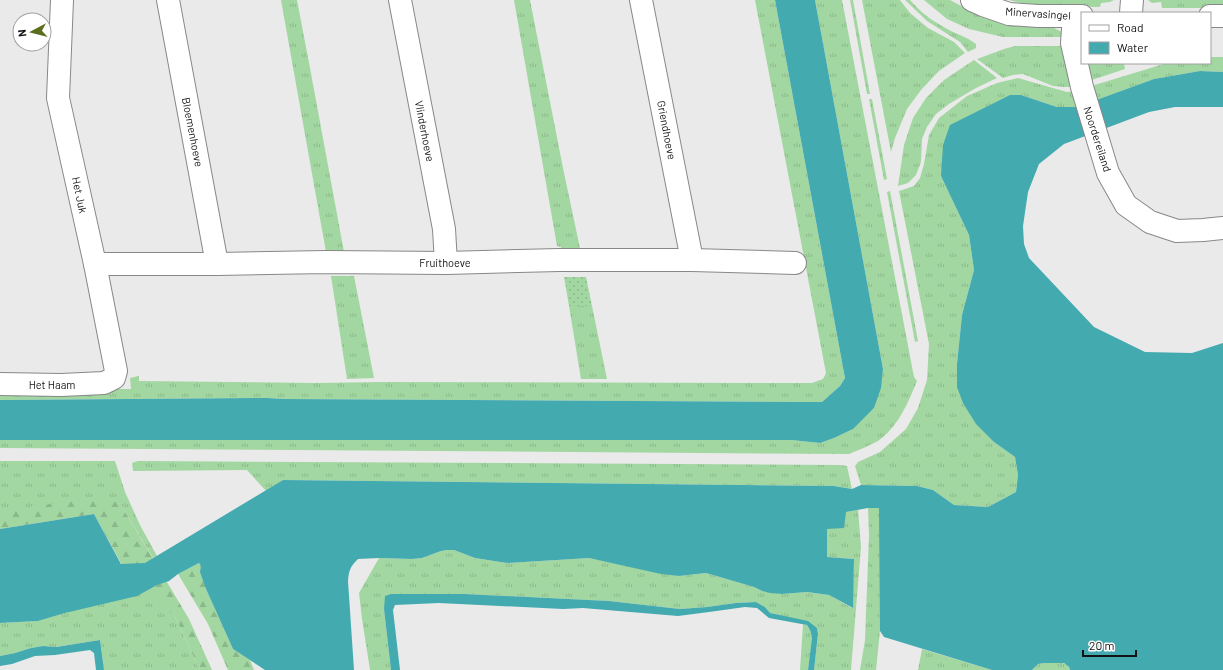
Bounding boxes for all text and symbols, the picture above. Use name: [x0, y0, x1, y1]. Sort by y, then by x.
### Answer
street label: Minervasingel: [1005, 4, 1071, 22]
north arrow: [12, 12, 52, 52]
legend: [1081, 12, 1211, 64]
text: Road: [1117, 20, 1144, 34]
text: N: [15, 29, 28, 38]
text: Water: [1117, 40, 1149, 54]
street label: Bloemenhoeve: [180, 96, 206, 168]
street label: Vlinderhoeve: [413, 99, 437, 163]
street label: Griendhoeve: [655, 99, 679, 161]
street label: Noordereiland: [1081, 105, 1115, 173]
street label: Het Juk: [70, 176, 90, 215]
street label: Fruithoeve: [419, 256, 471, 269]
street label: Het Haam: [29, 378, 75, 391]
scale bar: [1083, 632, 1136, 658]
text: 20 m: [1089, 638, 1115, 652]

